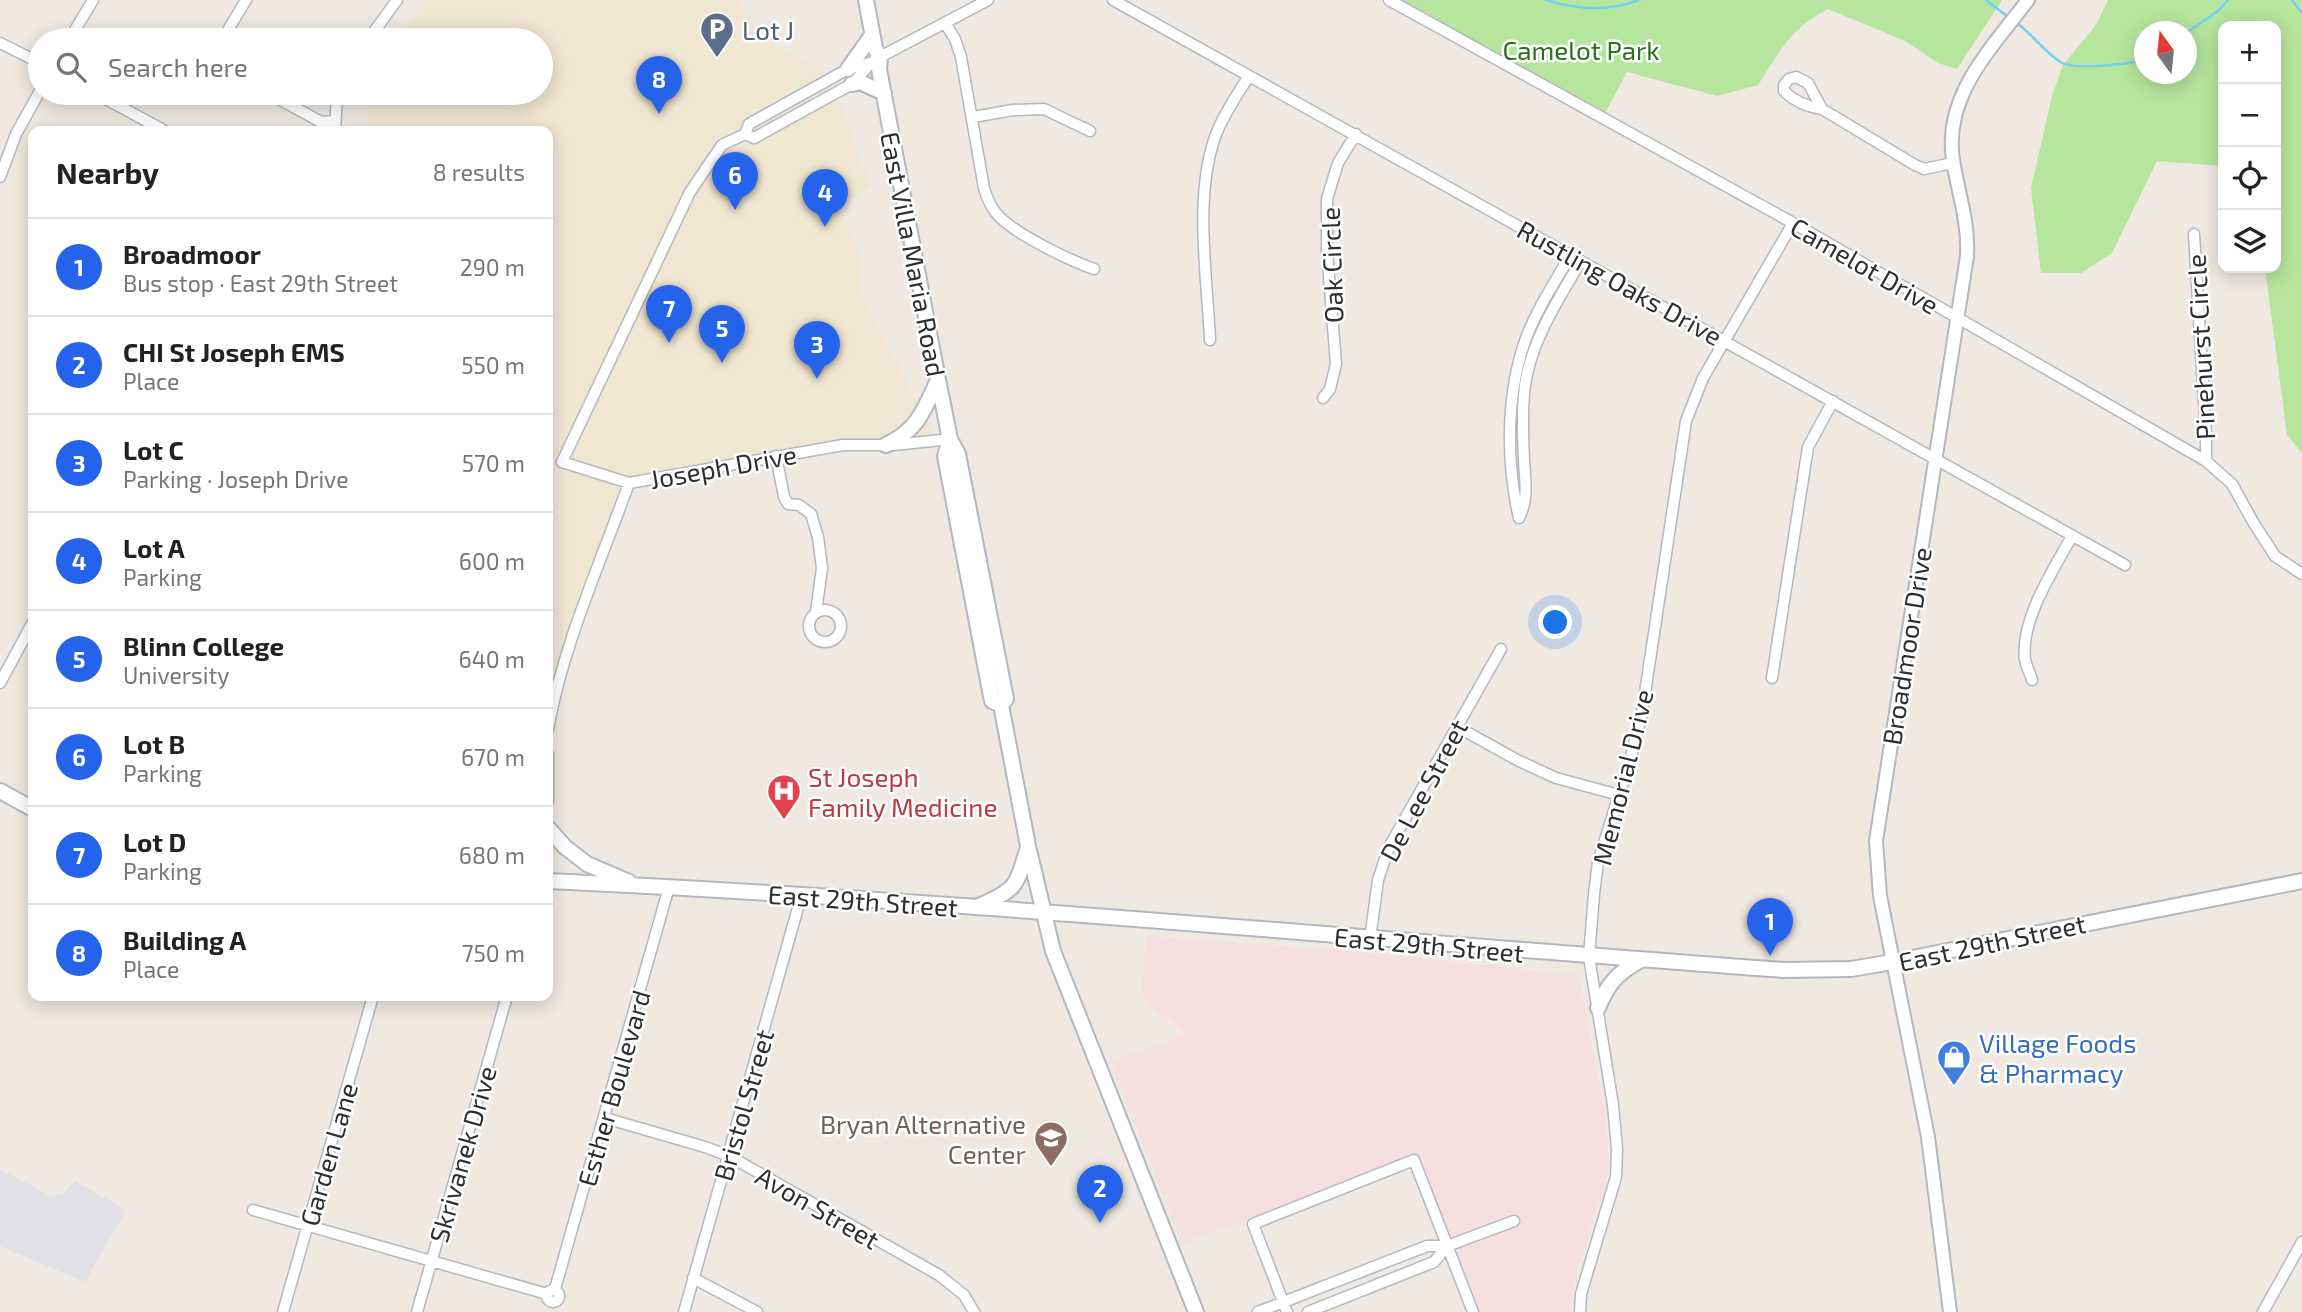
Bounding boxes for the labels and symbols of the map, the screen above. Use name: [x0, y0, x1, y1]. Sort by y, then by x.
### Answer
parking icon: Lot J: [698, 10, 736, 59]
place label: Lot J: [742, 14, 794, 45]
north arrow: [2134, 21, 2197, 84]
park label: Camelot Park: [1502, 34, 1660, 65]
pin: 8: [636, 56, 682, 114]
street label: East Villa Maria Road: [875, 129, 953, 379]
pin: 6: [712, 152, 758, 210]
pin: 4: [802, 169, 848, 227]
street label: Oak Circle: [1313, 206, 1349, 324]
street label: Camelot Drive: [1785, 210, 1945, 320]
street label: Rustling Oaks Drive: [1512, 213, 1728, 351]
street label: Pinehurst Circle: [2180, 253, 2220, 441]
pin: 7: [646, 285, 692, 343]
pin: 5: [699, 305, 745, 363]
pin: 3: [794, 321, 840, 379]
street label: Joseph Drive: [647, 438, 799, 494]
street label: Broadmoor Drive: [1875, 545, 1937, 747]
your location: [1538, 605, 1572, 639]
street label: Memorial Drive: [1585, 686, 1659, 868]
street label: De Lee Street: [1373, 714, 1473, 866]
place label: St Joseph Family Medicine: [808, 761, 997, 822]
hospital icon: St Joseph Family Medicine: [765, 772, 803, 821]
street label: East 29th Street: [767, 878, 959, 922]
pin: 1: [1747, 898, 1793, 956]
street label: East 29th Street: [1896, 907, 2088, 977]
street label: East 29th Street: [1333, 920, 1525, 968]
street label: Esther Boulevard: [570, 986, 656, 1190]
street label: Bristol Street: [707, 1026, 779, 1184]
place label: Village Foods & Pharmacy: [1979, 1027, 2136, 1088]
shop icon: Village Foods & Pharmacy: [1935, 1038, 1973, 1087]
street label: Skrivanek Drive: [422, 1062, 502, 1246]
street label: Garden Lane: [293, 1079, 363, 1229]
place label: Bryan Alternative Center: [820, 1108, 1026, 1169]
school or university icon: Bryan Alternative Center: [1032, 1119, 1070, 1168]
street label: Avon Street: [751, 1159, 885, 1255]
pin: 2: [1077, 1165, 1123, 1223]

